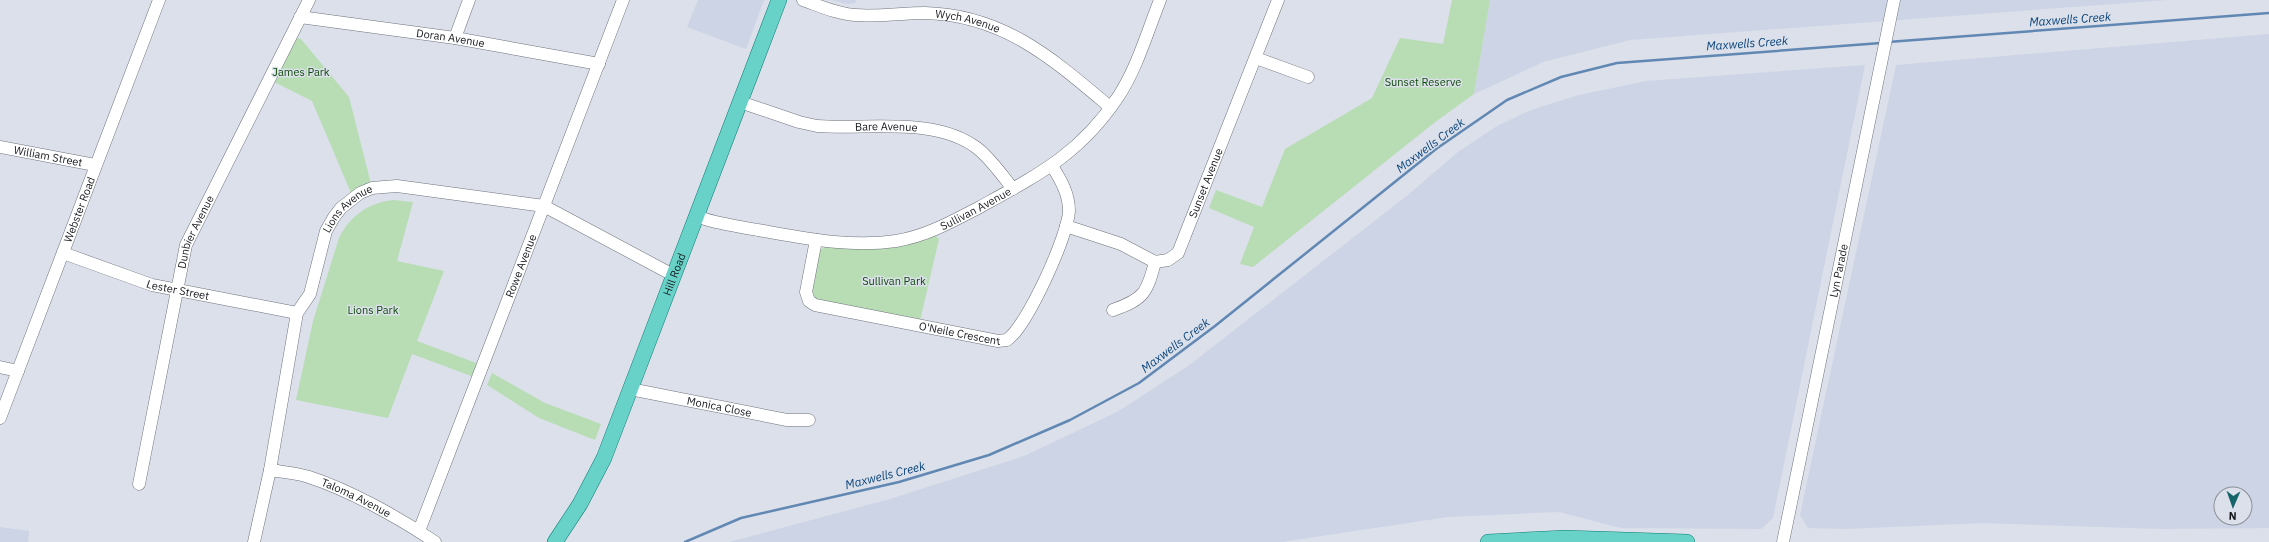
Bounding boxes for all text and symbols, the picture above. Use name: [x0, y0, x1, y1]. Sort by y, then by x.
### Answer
street label: Wych Avenue: [935, 6, 1002, 36]
water label: Maxwells Creek: [2029, 9, 2112, 29]
street label: Doran Avenue: [415, 26, 486, 50]
water label: Maxwells Creek: [1706, 33, 1789, 53]
park label: James Park: [272, 65, 330, 79]
park label: Sunset Reserve: [1385, 75, 1461, 89]
water label: Maxwells Creek: [1393, 114, 1468, 176]
street label: Bare Avenue: [855, 119, 918, 135]
street label: William Street: [13, 143, 84, 169]
street label: Sunset Avenue: [1186, 146, 1226, 220]
street label: Webster Road: [60, 175, 98, 244]
street label: Lions Avenue: [320, 182, 375, 235]
street label: Sullivan Avenue: [938, 184, 1014, 233]
street label: Dunbier Avenue: [175, 193, 217, 270]
street label: Rowe Avenue: [502, 232, 539, 300]
street label: Lyn Parade: [1826, 243, 1851, 299]
street label: Hill Road: [660, 251, 689, 298]
park label: Sullivan Park: [862, 274, 926, 288]
street label: Lester Street: [145, 277, 211, 303]
park label: Lions Park: [348, 303, 399, 317]
water label: Maxwells Creek: [1138, 314, 1213, 376]
street label: O'Neile Crescent: [918, 319, 1001, 348]
street label: Monica Close: [686, 393, 753, 420]
water label: Maxwells Creek: [843, 458, 927, 492]
street label: Taloma Avenue: [319, 475, 393, 520]
north arrow: [2213, 486, 2253, 526]
text: N: [2228, 509, 2237, 523]

